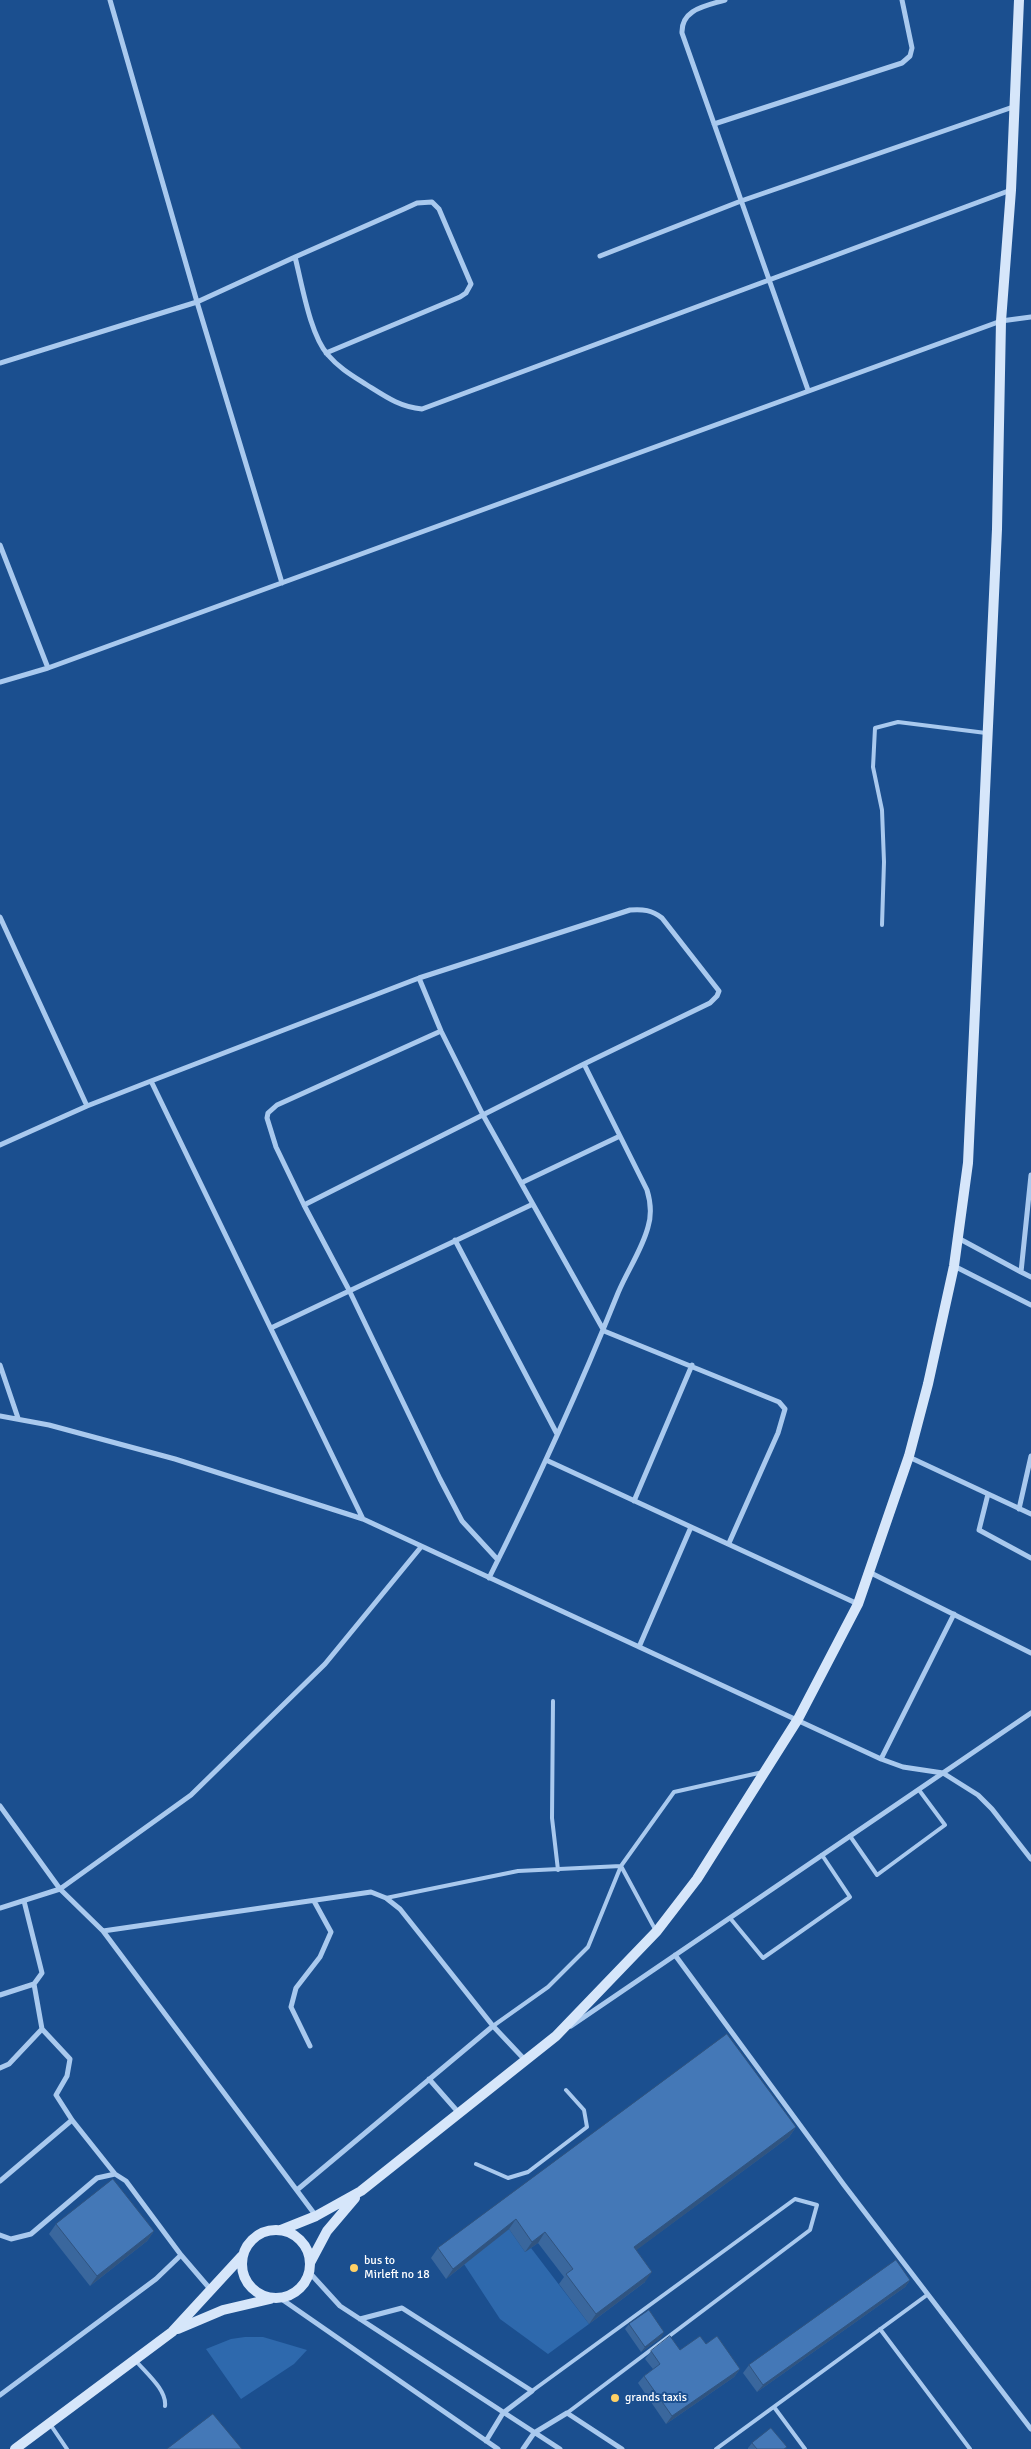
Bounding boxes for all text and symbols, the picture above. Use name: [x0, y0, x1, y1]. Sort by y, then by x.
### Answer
place label: bus to Mirleft no 18: [364, 2254, 430, 2282]
marker: bus to Mirleft no 18: [348, 2262, 360, 2274]
place label: grands taxis: [625, 2391, 687, 2405]
marker: grands taxis: [609, 2392, 621, 2404]

